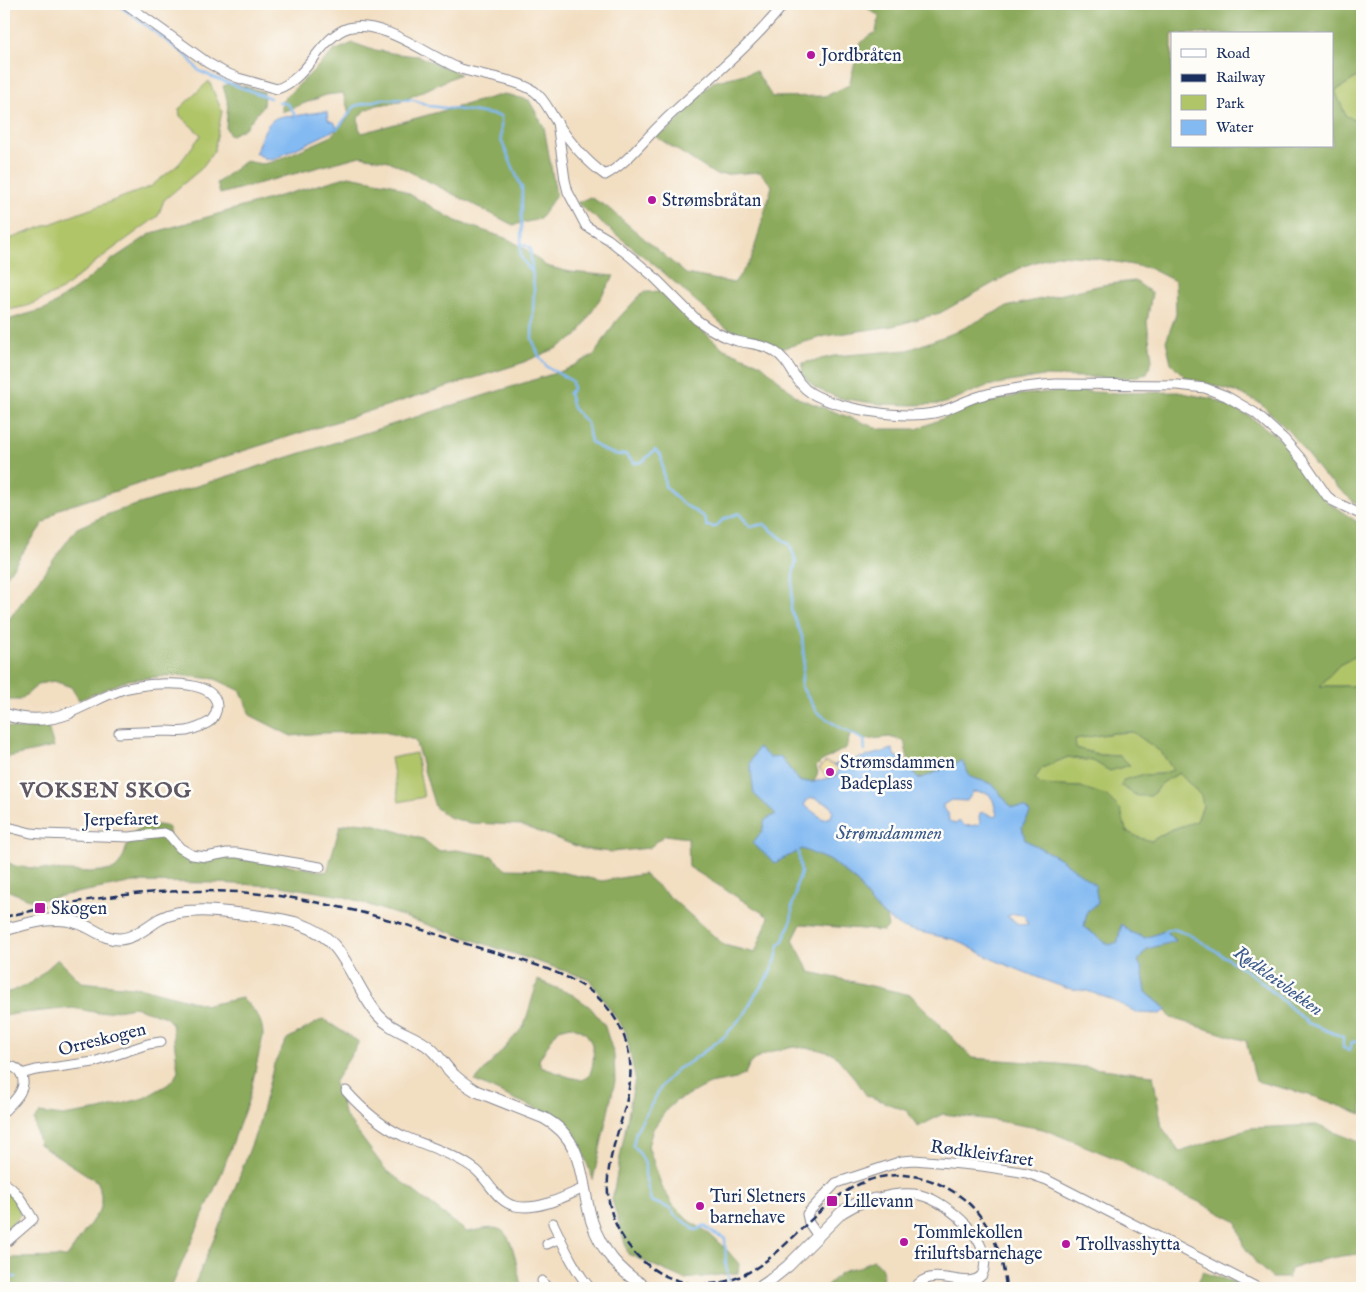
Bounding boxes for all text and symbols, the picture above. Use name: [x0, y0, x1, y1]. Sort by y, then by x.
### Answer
legend: [1171, 32, 1334, 148]
text: Road: [1216, 44, 1251, 63]
place label: Jordbråten: [819, 45, 902, 68]
marker: Jordbråten: [805, 49, 817, 61]
text: Railway: [1216, 68, 1266, 87]
text: Park: [1216, 94, 1246, 113]
text: Water: [1216, 118, 1254, 137]
place label: Strømsbråtan: [662, 190, 762, 213]
marker: Strømsbråtan: [646, 194, 658, 206]
place label: Strømsdammen Badeplass: [840, 752, 955, 796]
marker: Strømsdammen Badeplass: [824, 766, 836, 778]
district label: VOKSEN SKOG: [19, 777, 192, 805]
street label: Jerpefaret: [81, 808, 159, 833]
water label: Strømsdammen: [836, 822, 942, 846]
place label: Skogen: [51, 898, 107, 921]
marker: Skogen: [33, 901, 47, 915]
water label: Rødkleivbekken: [1228, 941, 1327, 1022]
street label: Orreskogen: [56, 1018, 149, 1062]
street label: Rødkleivfaret: [929, 1136, 1035, 1173]
place label: Turi Sletners barnehave: [710, 1186, 806, 1230]
place label: Lillevann: [843, 1191, 914, 1214]
marker: Lillevann: [825, 1194, 839, 1208]
marker: Turi Sletners barnehave: [694, 1200, 706, 1212]
place label: Tommlekollen friluftsbarnehage: [914, 1222, 1042, 1266]
place label: Trollvasshytta: [1076, 1234, 1181, 1257]
marker: Tommlekollen friluftsbarnehage: [898, 1236, 910, 1248]
marker: Trollvasshytta: [1060, 1238, 1072, 1250]

